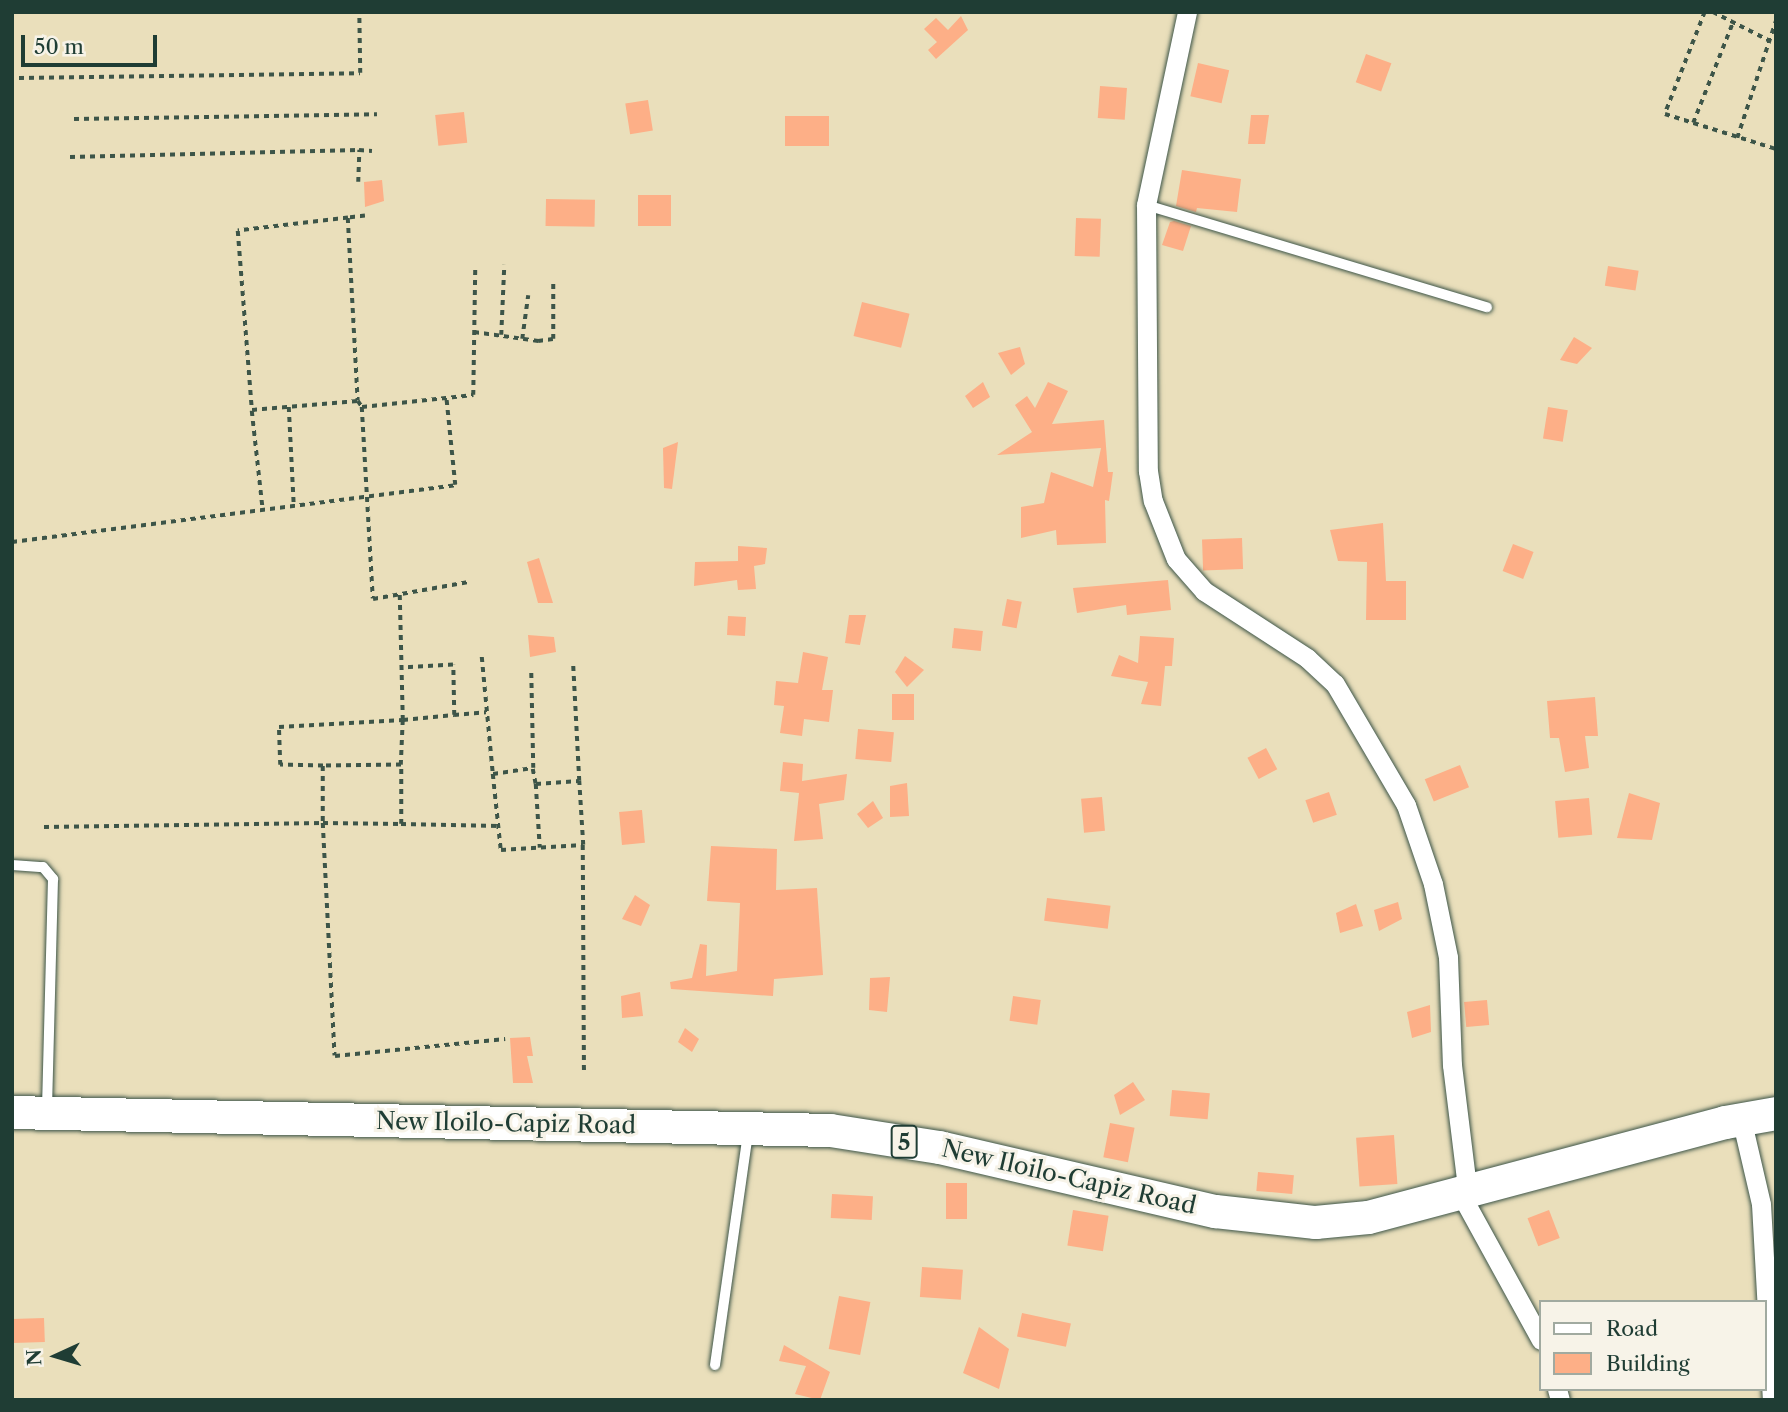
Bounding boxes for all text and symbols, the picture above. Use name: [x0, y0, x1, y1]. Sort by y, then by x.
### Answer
scale bar: [24, 21, 161, 65]
text: 50 m: [34, 34, 84, 59]
street label: New Iloilo-Capiz Road: [375, 1106, 637, 1140]
road number: 5: [890, 1122, 918, 1162]
street label: New Iloilo-Capiz Road: [939, 1134, 1199, 1220]
legend: [1540, 1300, 1767, 1391]
text: Road: [1606, 1316, 1658, 1341]
north arrow: [21, 1321, 91, 1391]
text: N: [23, 1348, 47, 1367]
text: Building: [1606, 1351, 1690, 1376]

